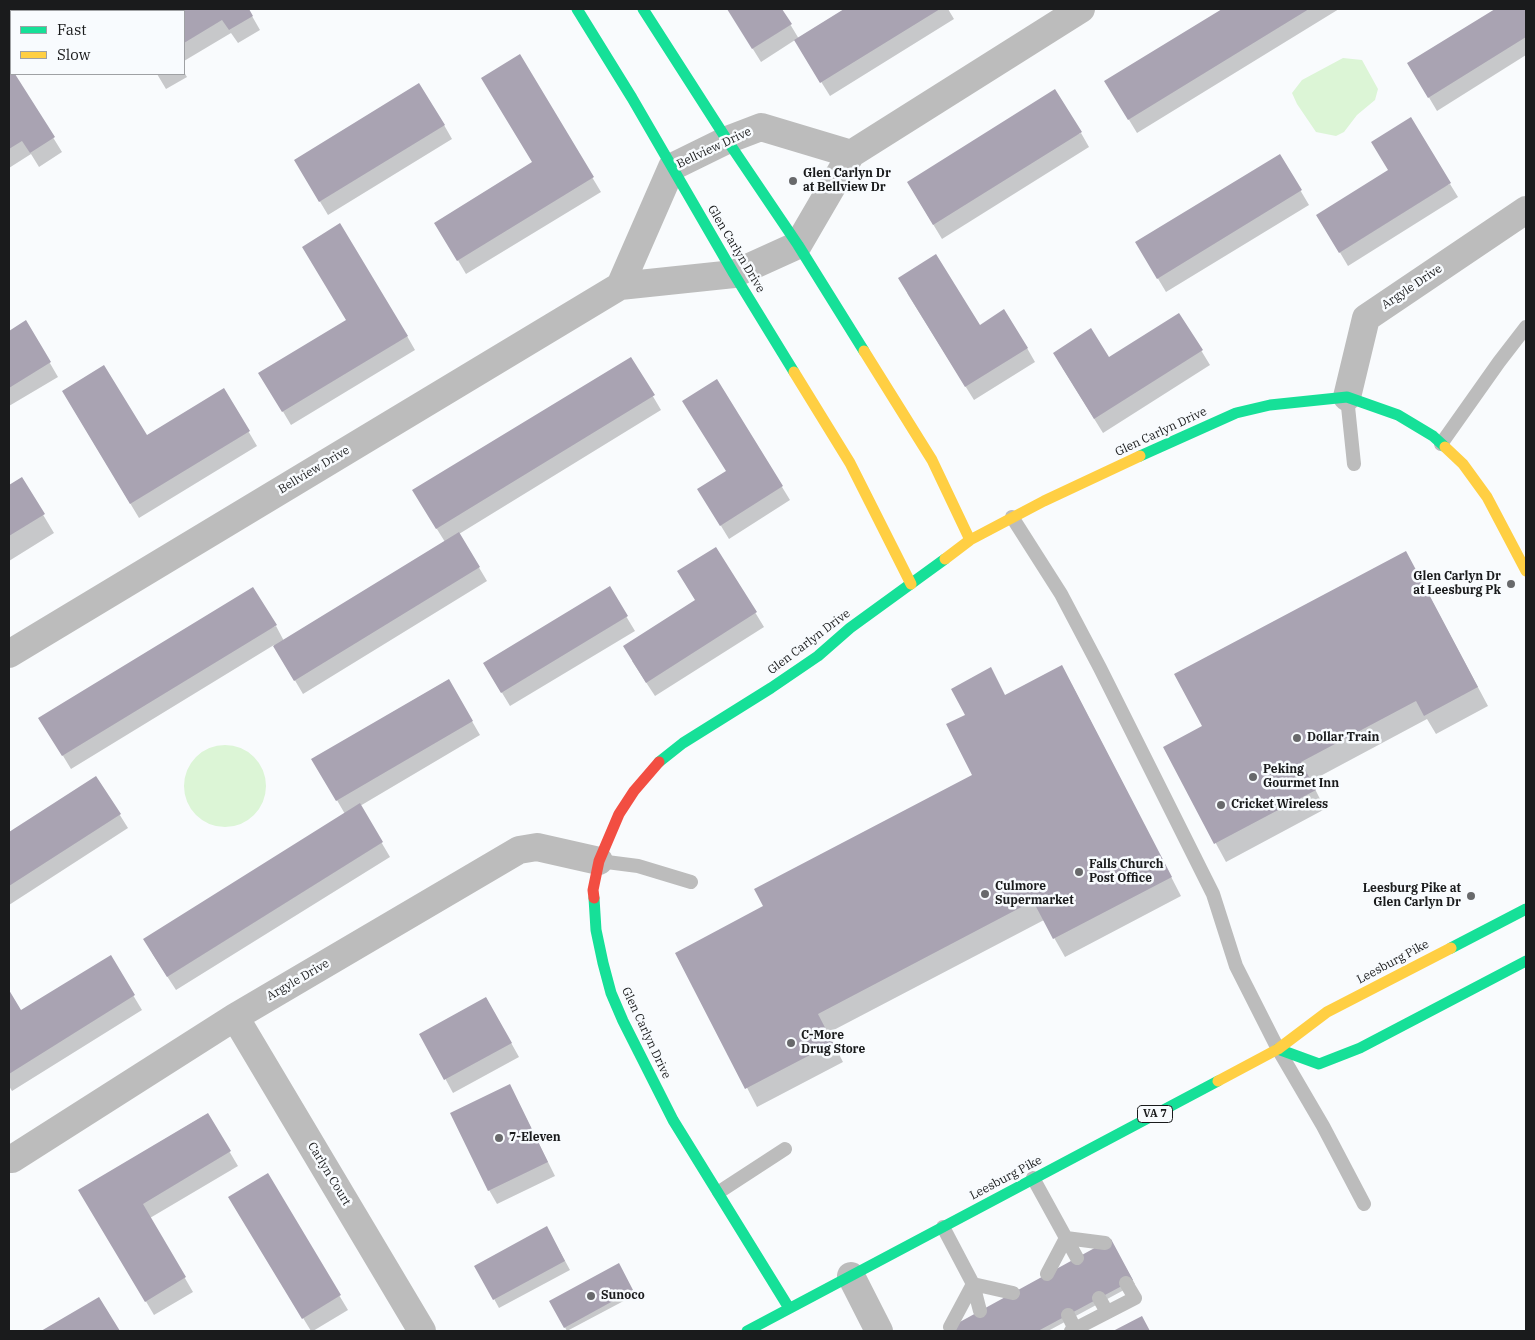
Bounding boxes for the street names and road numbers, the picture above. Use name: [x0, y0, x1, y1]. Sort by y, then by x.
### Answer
street label: Bellview Drive: [674, 124, 754, 172]
street label: Glen Carlyn Drive: [704, 203, 768, 295]
street label: Argyle Drive: [1379, 262, 1445, 312]
street label: Glen Carlyn Drive: [1113, 404, 1209, 460]
street label: Bellview Drive: [276, 443, 352, 497]
street label: Glen Carlyn Drive: [765, 606, 853, 678]
street label: Leesburg Pike: [1354, 937, 1432, 987]
street label: Argyle Drive: [264, 956, 332, 1004]
street label: Glen Carlyn Drive: [618, 985, 674, 1081]
road number: VA 7: [1138, 1106, 1172, 1122]
street label: Carlyn Court: [304, 1140, 354, 1208]
street label: Leesburg Pike: [967, 1153, 1045, 1203]

